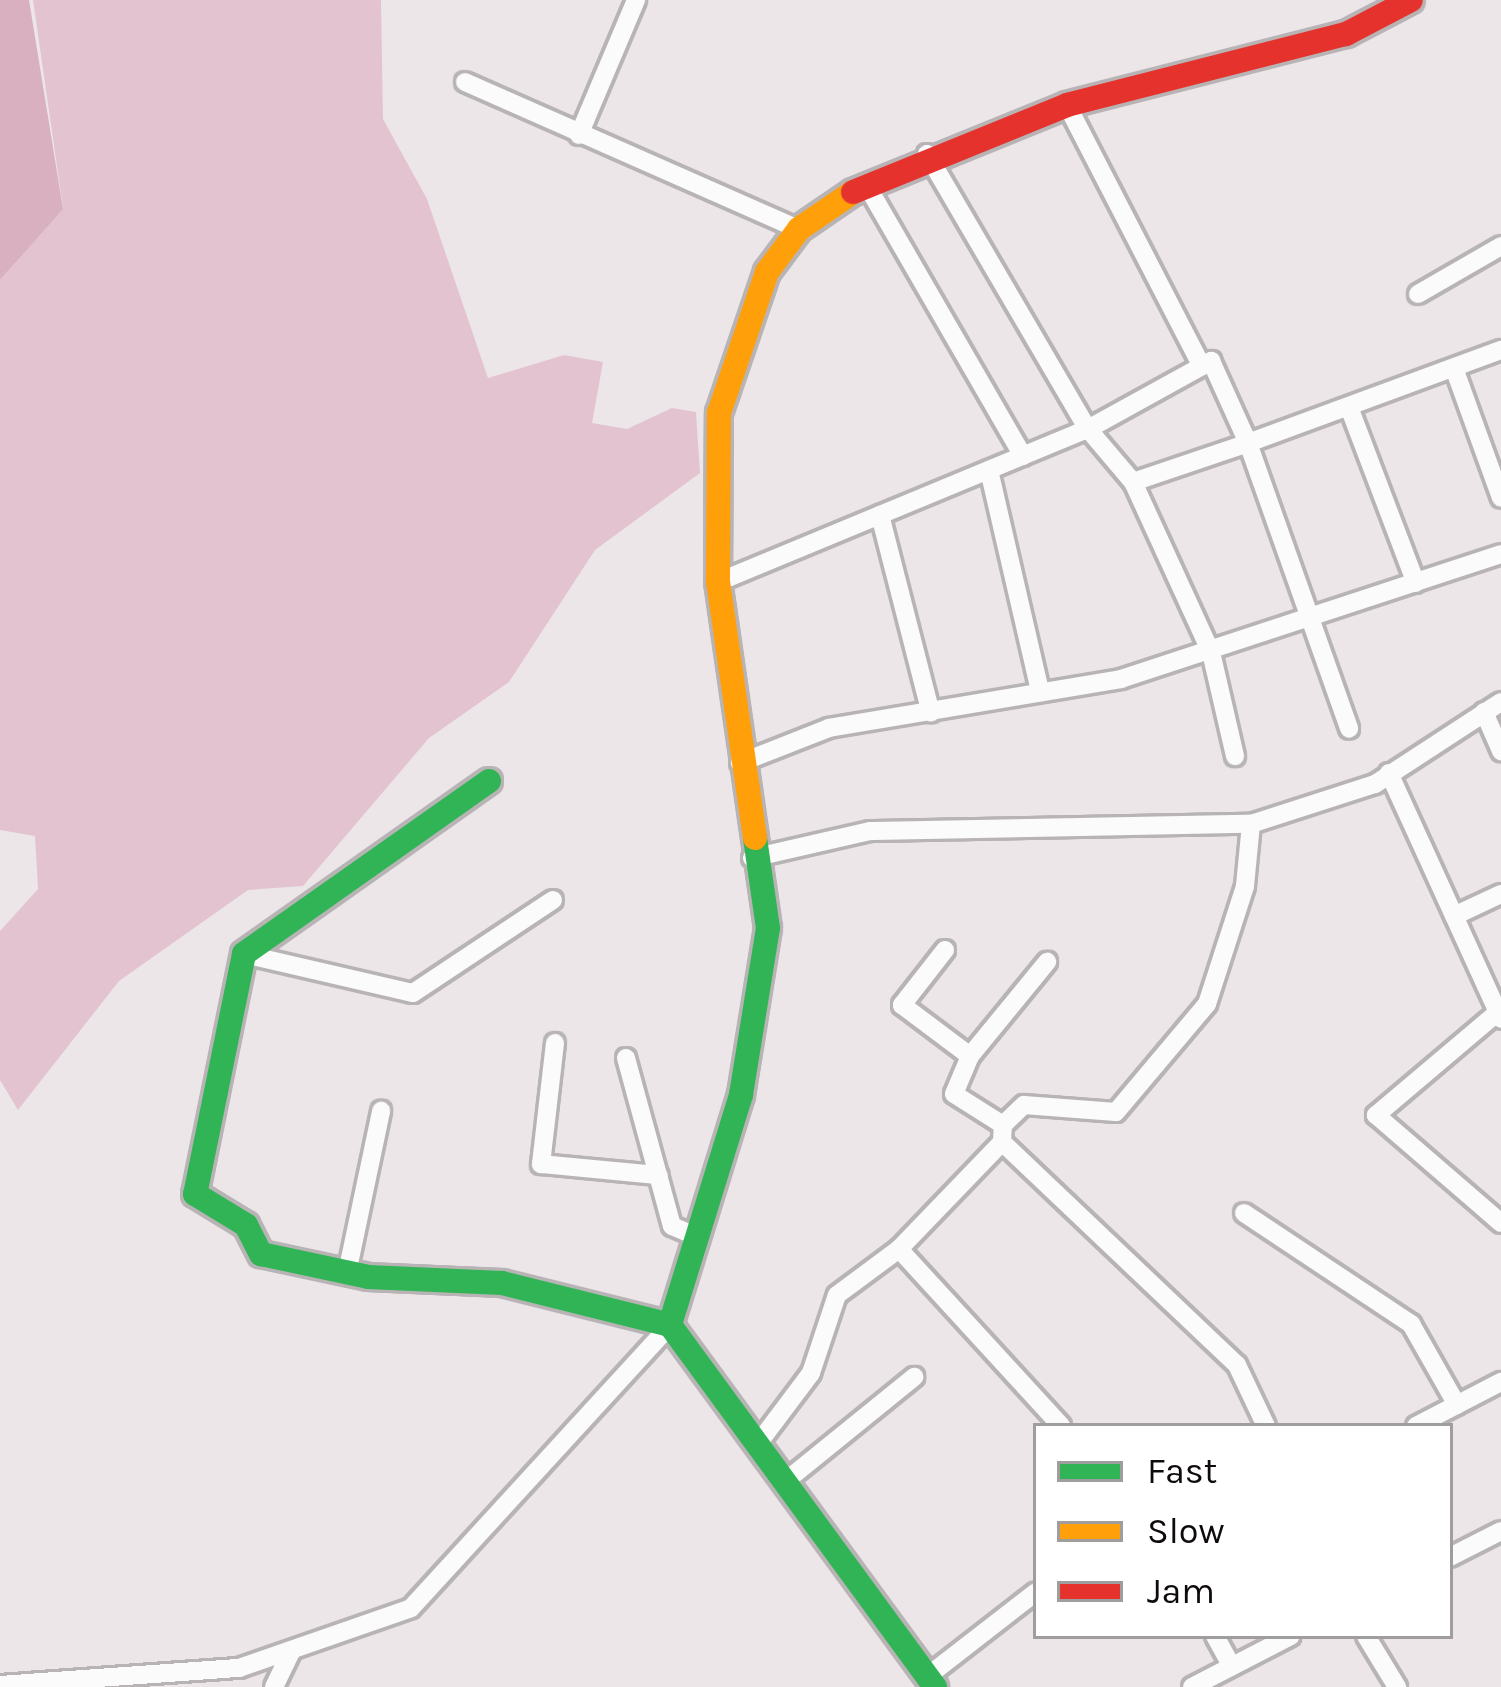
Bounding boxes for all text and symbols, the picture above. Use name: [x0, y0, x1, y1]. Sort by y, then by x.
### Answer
legend: [1033, 1423, 1453, 1639]
text: Fast: [1147, 1450, 1217, 1492]
text: Slow: [1147, 1510, 1225, 1552]
text: Jam: [1147, 1570, 1215, 1612]

